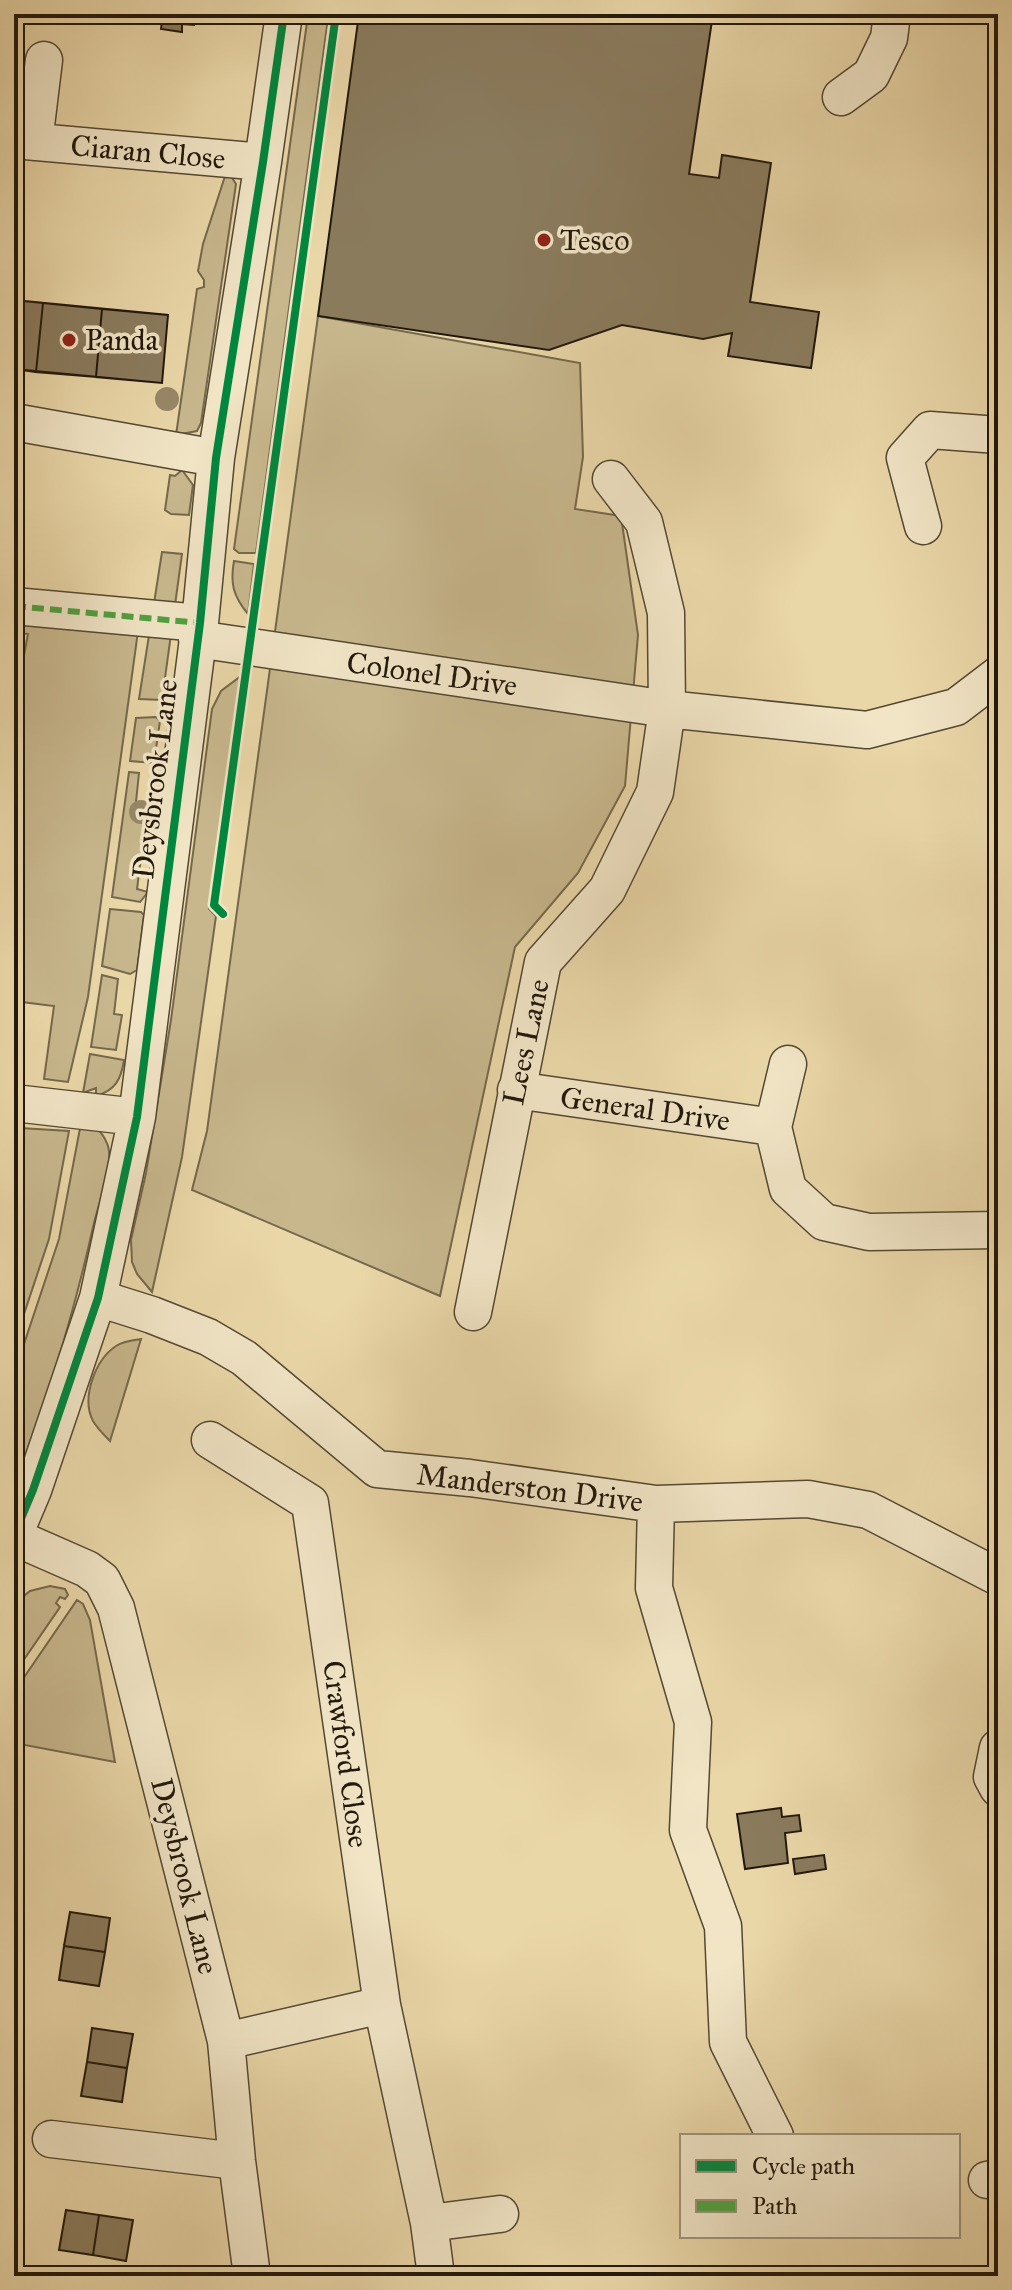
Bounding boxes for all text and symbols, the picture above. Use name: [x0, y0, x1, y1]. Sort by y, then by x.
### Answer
street label: Ciaran Close: [69, 127, 227, 177]
place label: Tesco: [560, 222, 630, 258]
marker: Tesco: [535, 231, 553, 249]
place label: Panda: [85, 322, 159, 358]
marker: Panda: [60, 331, 78, 349]
street label: Colonel Drive: [344, 644, 520, 704]
street label: Deysbrook Lane: [125, 677, 185, 881]
street label: Lees Lane: [495, 976, 557, 1108]
street label: General Drive: [558, 1079, 732, 1139]
street label: Manderston Drive: [415, 1456, 645, 1520]
street label: Crawford Close: [315, 1658, 377, 1850]
street label: Deysbrook Lane: [143, 1774, 227, 1978]
legend: [680, 2134, 960, 2238]
text: Cycle path: [752, 2151, 855, 2181]
text: Path: [752, 2191, 797, 2221]

